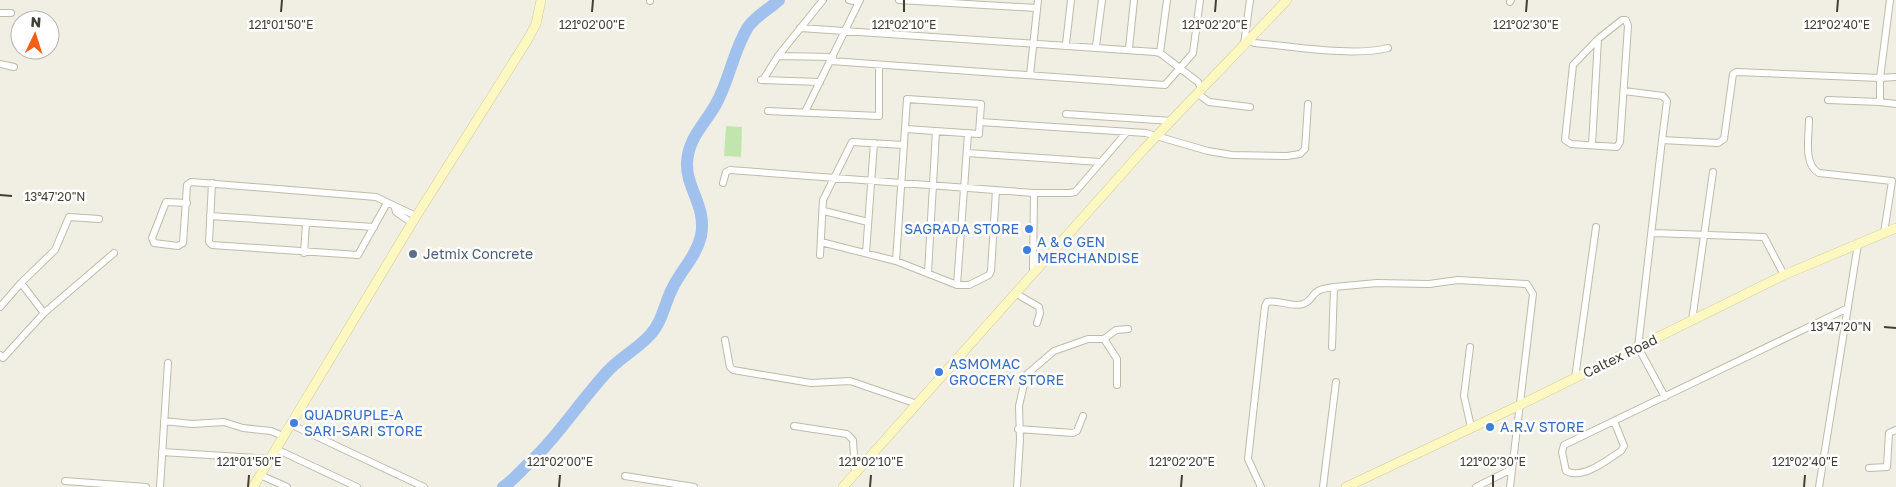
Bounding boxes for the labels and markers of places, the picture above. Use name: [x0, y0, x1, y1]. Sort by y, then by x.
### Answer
place label: SAGRADA STORE: [904, 220, 1019, 237]
marker: SAGRADA STORE: [1023, 223, 1035, 235]
place label: A & G GEN MERCHANDISE: [1037, 233, 1139, 266]
marker: A & G GEN MERCHANDISE: [1021, 244, 1033, 256]
place label: Jetmix Concrete: [423, 245, 533, 262]
marker: Jetmix Concrete: [407, 248, 419, 260]
place label: ASMOMAC GROCERY STORE: [949, 355, 1064, 388]
marker: ASMOMAC GROCERY STORE: [933, 366, 945, 378]
place label: QUADRUPLE-A SARI-SARI STORE: [304, 406, 423, 439]
marker: QUADRUPLE-A SARI-SARI STORE: [288, 417, 300, 429]
place label: A.R.V STORE: [1500, 418, 1584, 435]
marker: A.R.V STORE: [1484, 421, 1496, 433]

